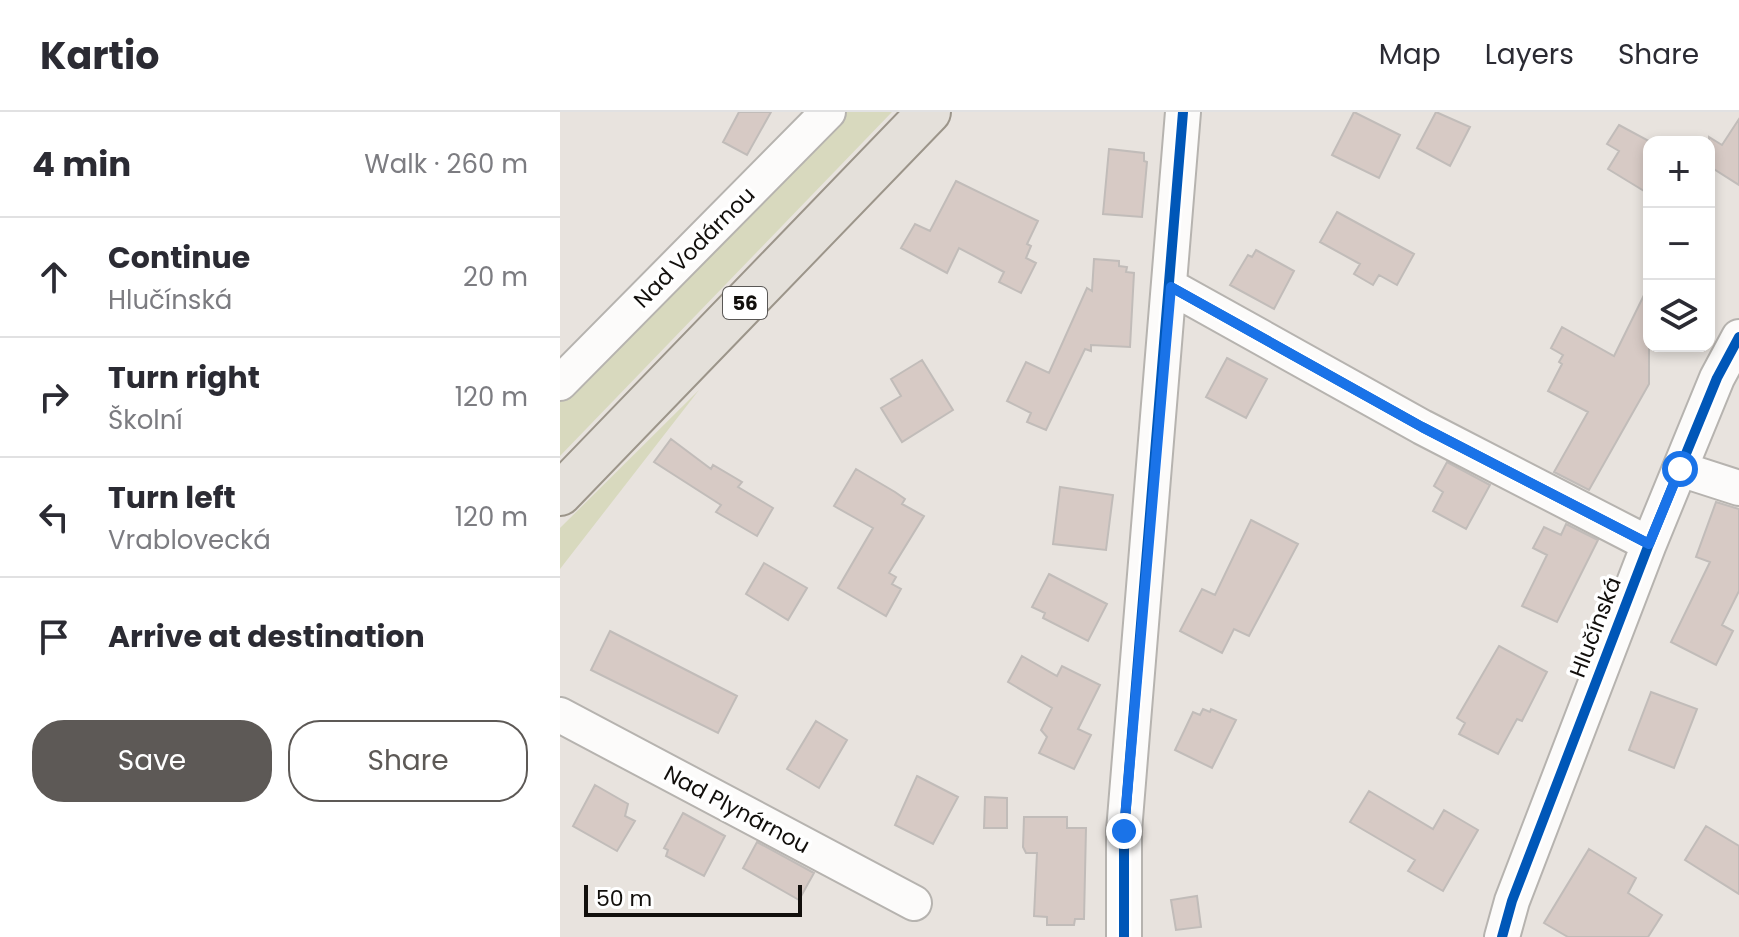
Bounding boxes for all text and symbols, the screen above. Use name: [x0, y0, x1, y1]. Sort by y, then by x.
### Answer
text: Kartio: [40, 29, 159, 82]
text: Map: [1379, 35, 1441, 74]
text: Layers: [1485, 35, 1574, 74]
text: Share: [1618, 35, 1699, 74]
map controls: [1643, 136, 1715, 352]
button: +: [1643, 136, 1715, 208]
text: 4 min: [32, 140, 131, 188]
text: Walk · 260 m: [364, 146, 528, 182]
street label: Nad Vodárnou: [627, 180, 762, 315]
button: −: [1643, 208, 1715, 280]
text: Continue: [108, 236, 250, 279]
icon: ahead: [32, 255, 76, 299]
text: 20 m: [463, 259, 528, 295]
button: layers: [1643, 280, 1715, 352]
text: Hlučínská: [108, 282, 232, 318]
road number: 56: [723, 287, 767, 319]
text: Turn right: [108, 356, 260, 399]
icon: right: [32, 375, 76, 419]
text: 120 m: [455, 379, 528, 415]
text: Školní: [108, 402, 183, 438]
route start: [1662, 451, 1698, 487]
text: Turn left: [108, 476, 236, 519]
icon: left: [32, 495, 76, 539]
text: 120 m: [455, 499, 528, 535]
text: Vrablovecká: [108, 522, 271, 558]
street label: Hlučínská: [1562, 572, 1629, 682]
icon: arrive: [32, 615, 76, 659]
text: Arrive at destination: [108, 615, 425, 658]
button: Save: [32, 720, 272, 802]
button: Share: [288, 720, 528, 802]
street label: Nad Plynárnou: [658, 758, 815, 861]
route end: [1106, 813, 1142, 849]
scale bar: [584, 881, 802, 917]
text: 50 m: [596, 883, 652, 914]

